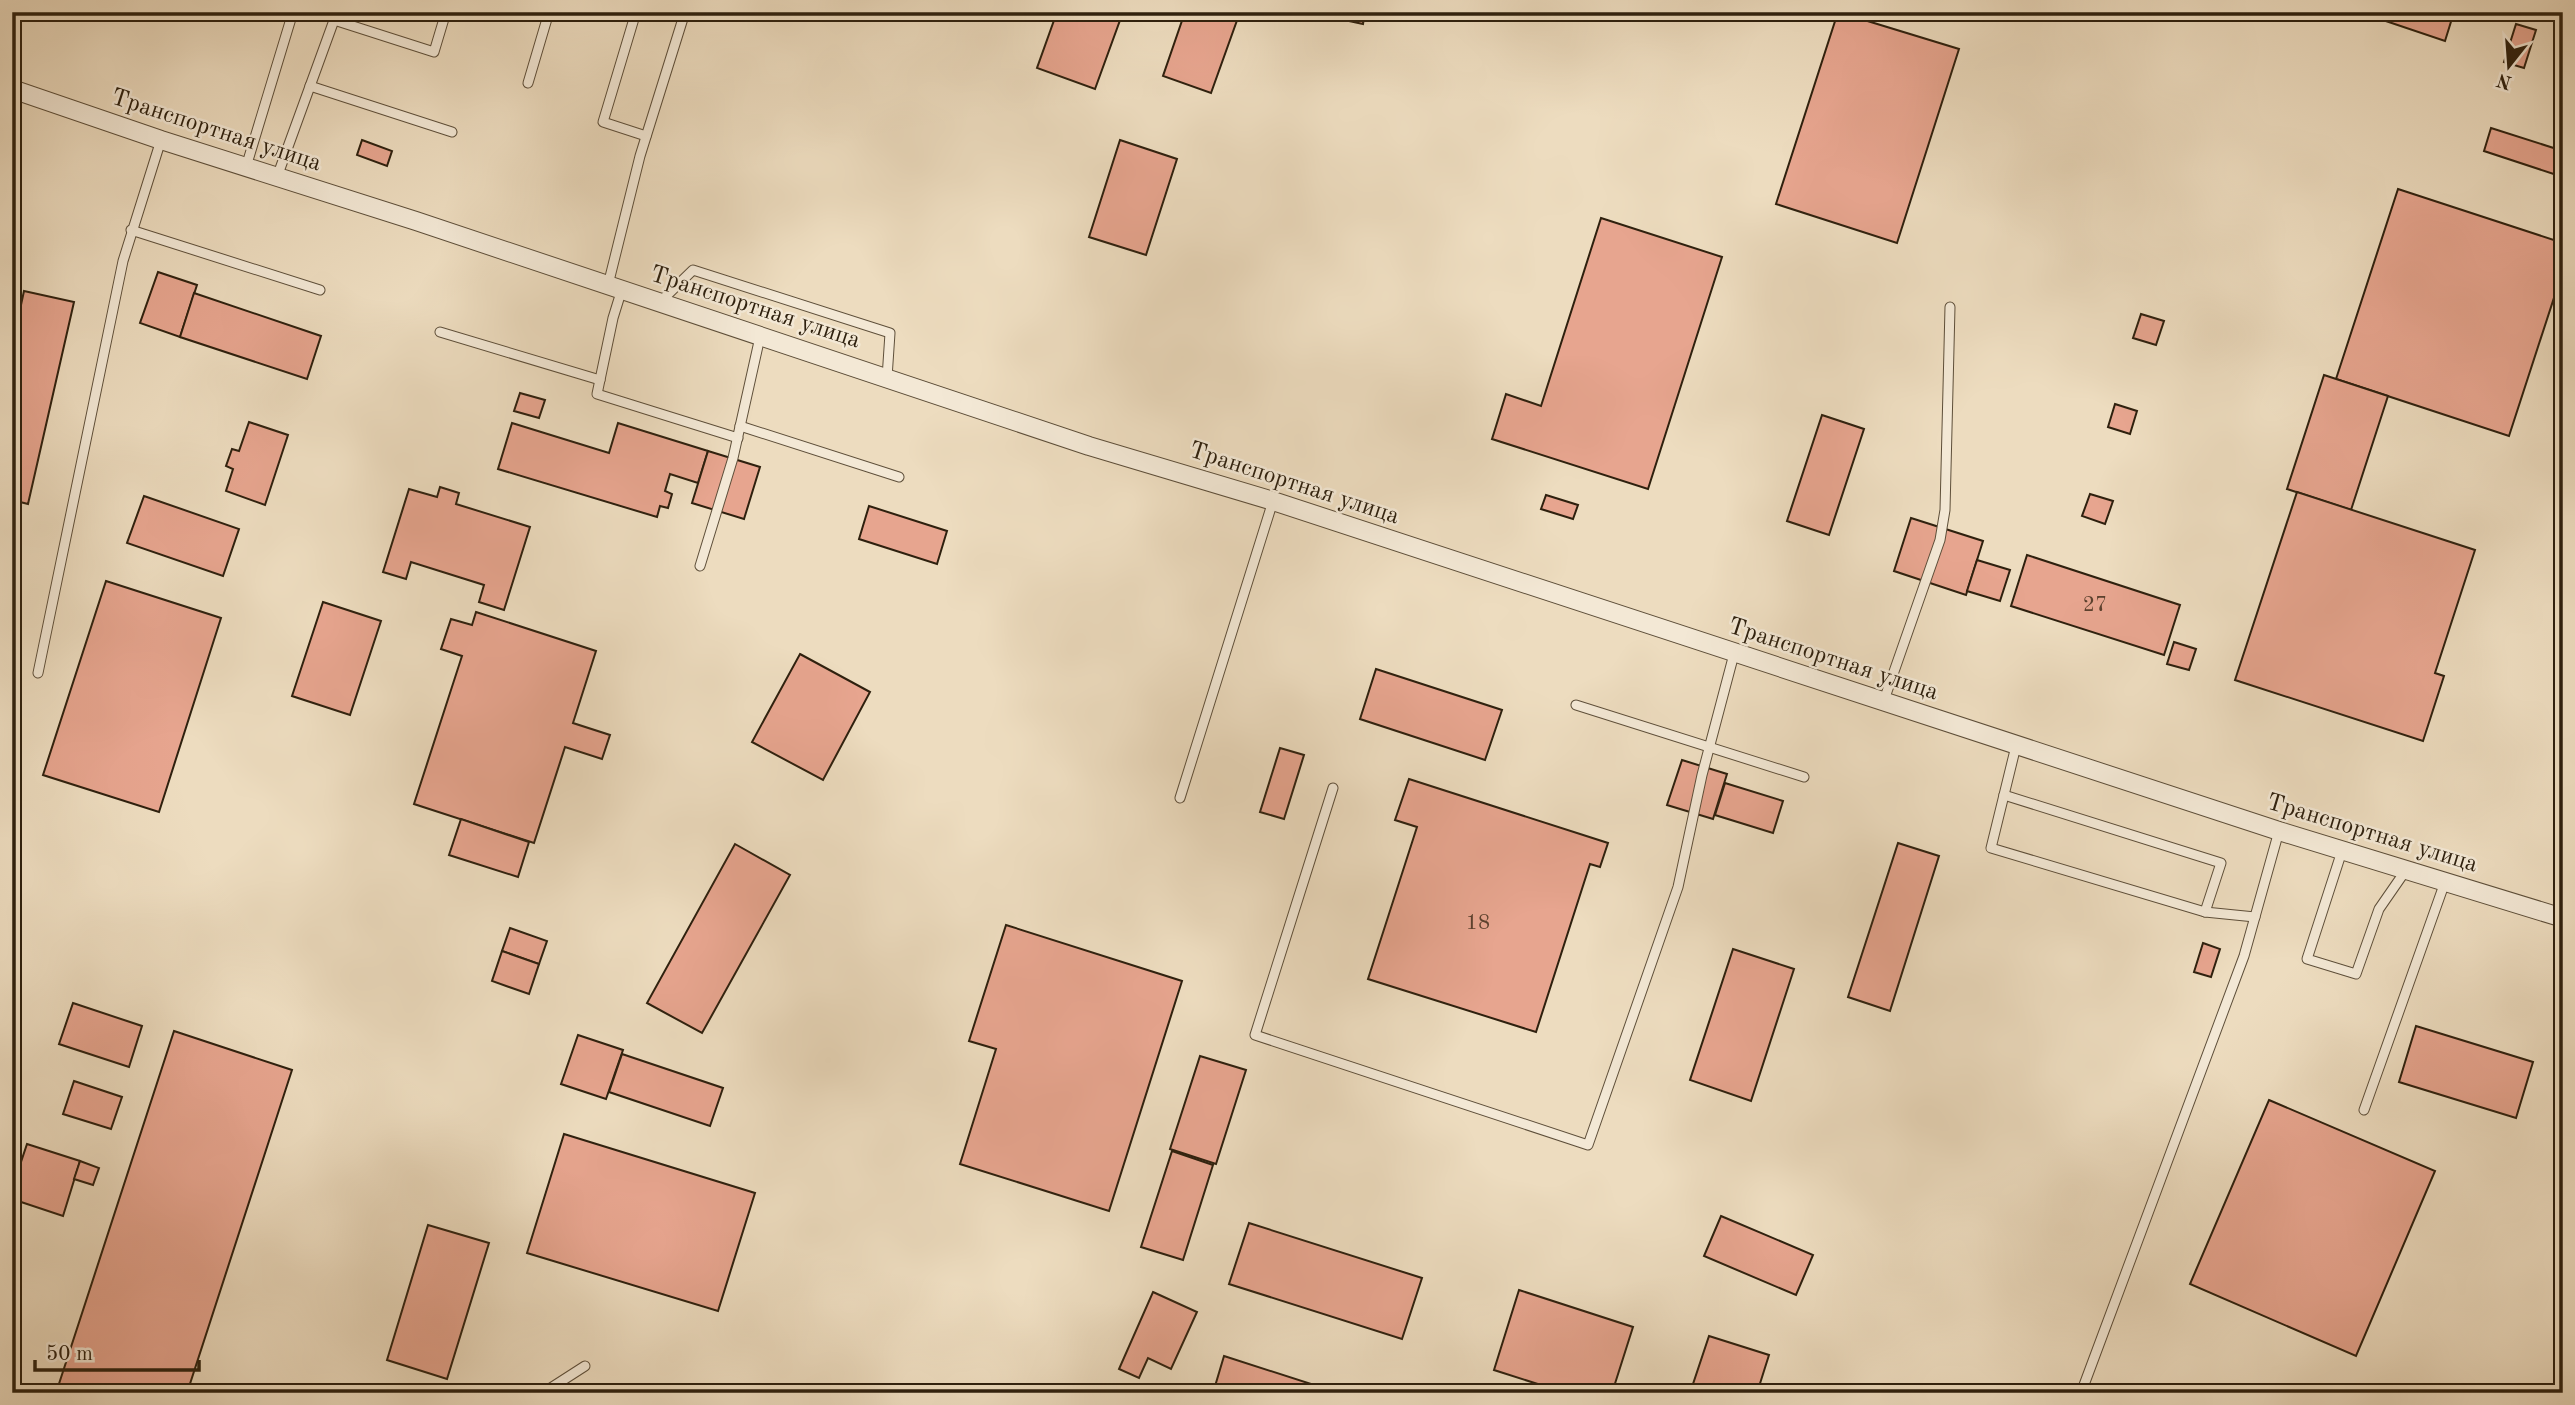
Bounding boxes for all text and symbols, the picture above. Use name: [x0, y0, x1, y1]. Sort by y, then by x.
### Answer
north arrow: [2474, 32, 2544, 102]
text: N: [2495, 69, 2514, 91]
street label: Транспортная улица: [108, 86, 324, 176]
street label: Транспортная улица: [647, 263, 863, 353]
street label: Транспортная улица: [1186, 439, 1402, 529]
house number: 27: [2083, 595, 2107, 616]
street label: Транспортная улица: [1725, 615, 1941, 705]
street label: Транспортная улица: [2264, 790, 2481, 878]
house number: 18: [1466, 913, 1490, 934]
scale bar: [35, 1328, 200, 1372]
text: 50 m: [46, 1344, 93, 1365]

